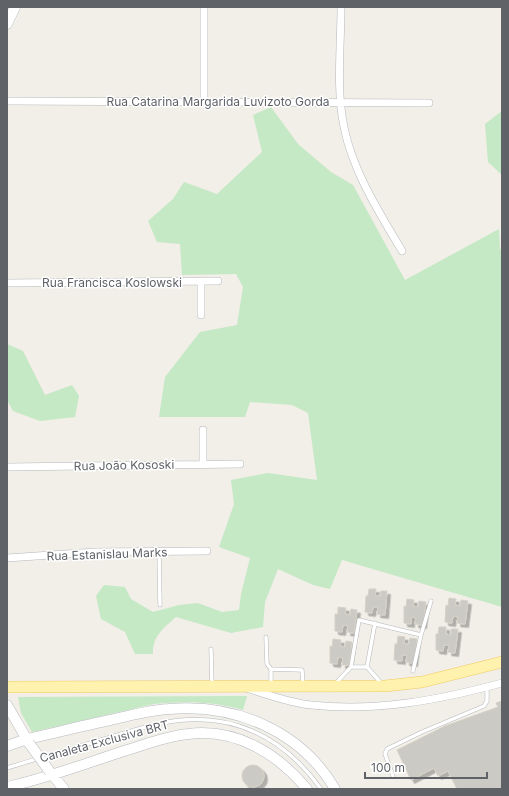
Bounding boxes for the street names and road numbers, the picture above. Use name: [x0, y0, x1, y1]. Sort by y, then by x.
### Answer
street label: Rua Catarina Margarida Luvizoto Gorda: [106, 94, 330, 109]
street label: Rua Francisca Koslowski: [42, 275, 182, 290]
street label: Rua João Kososki: [74, 457, 174, 473]
street label: Rua Estanislau Marks: [46, 544, 168, 564]
street label: Canaleta Exclusiva BRT: [38, 716, 170, 765]

